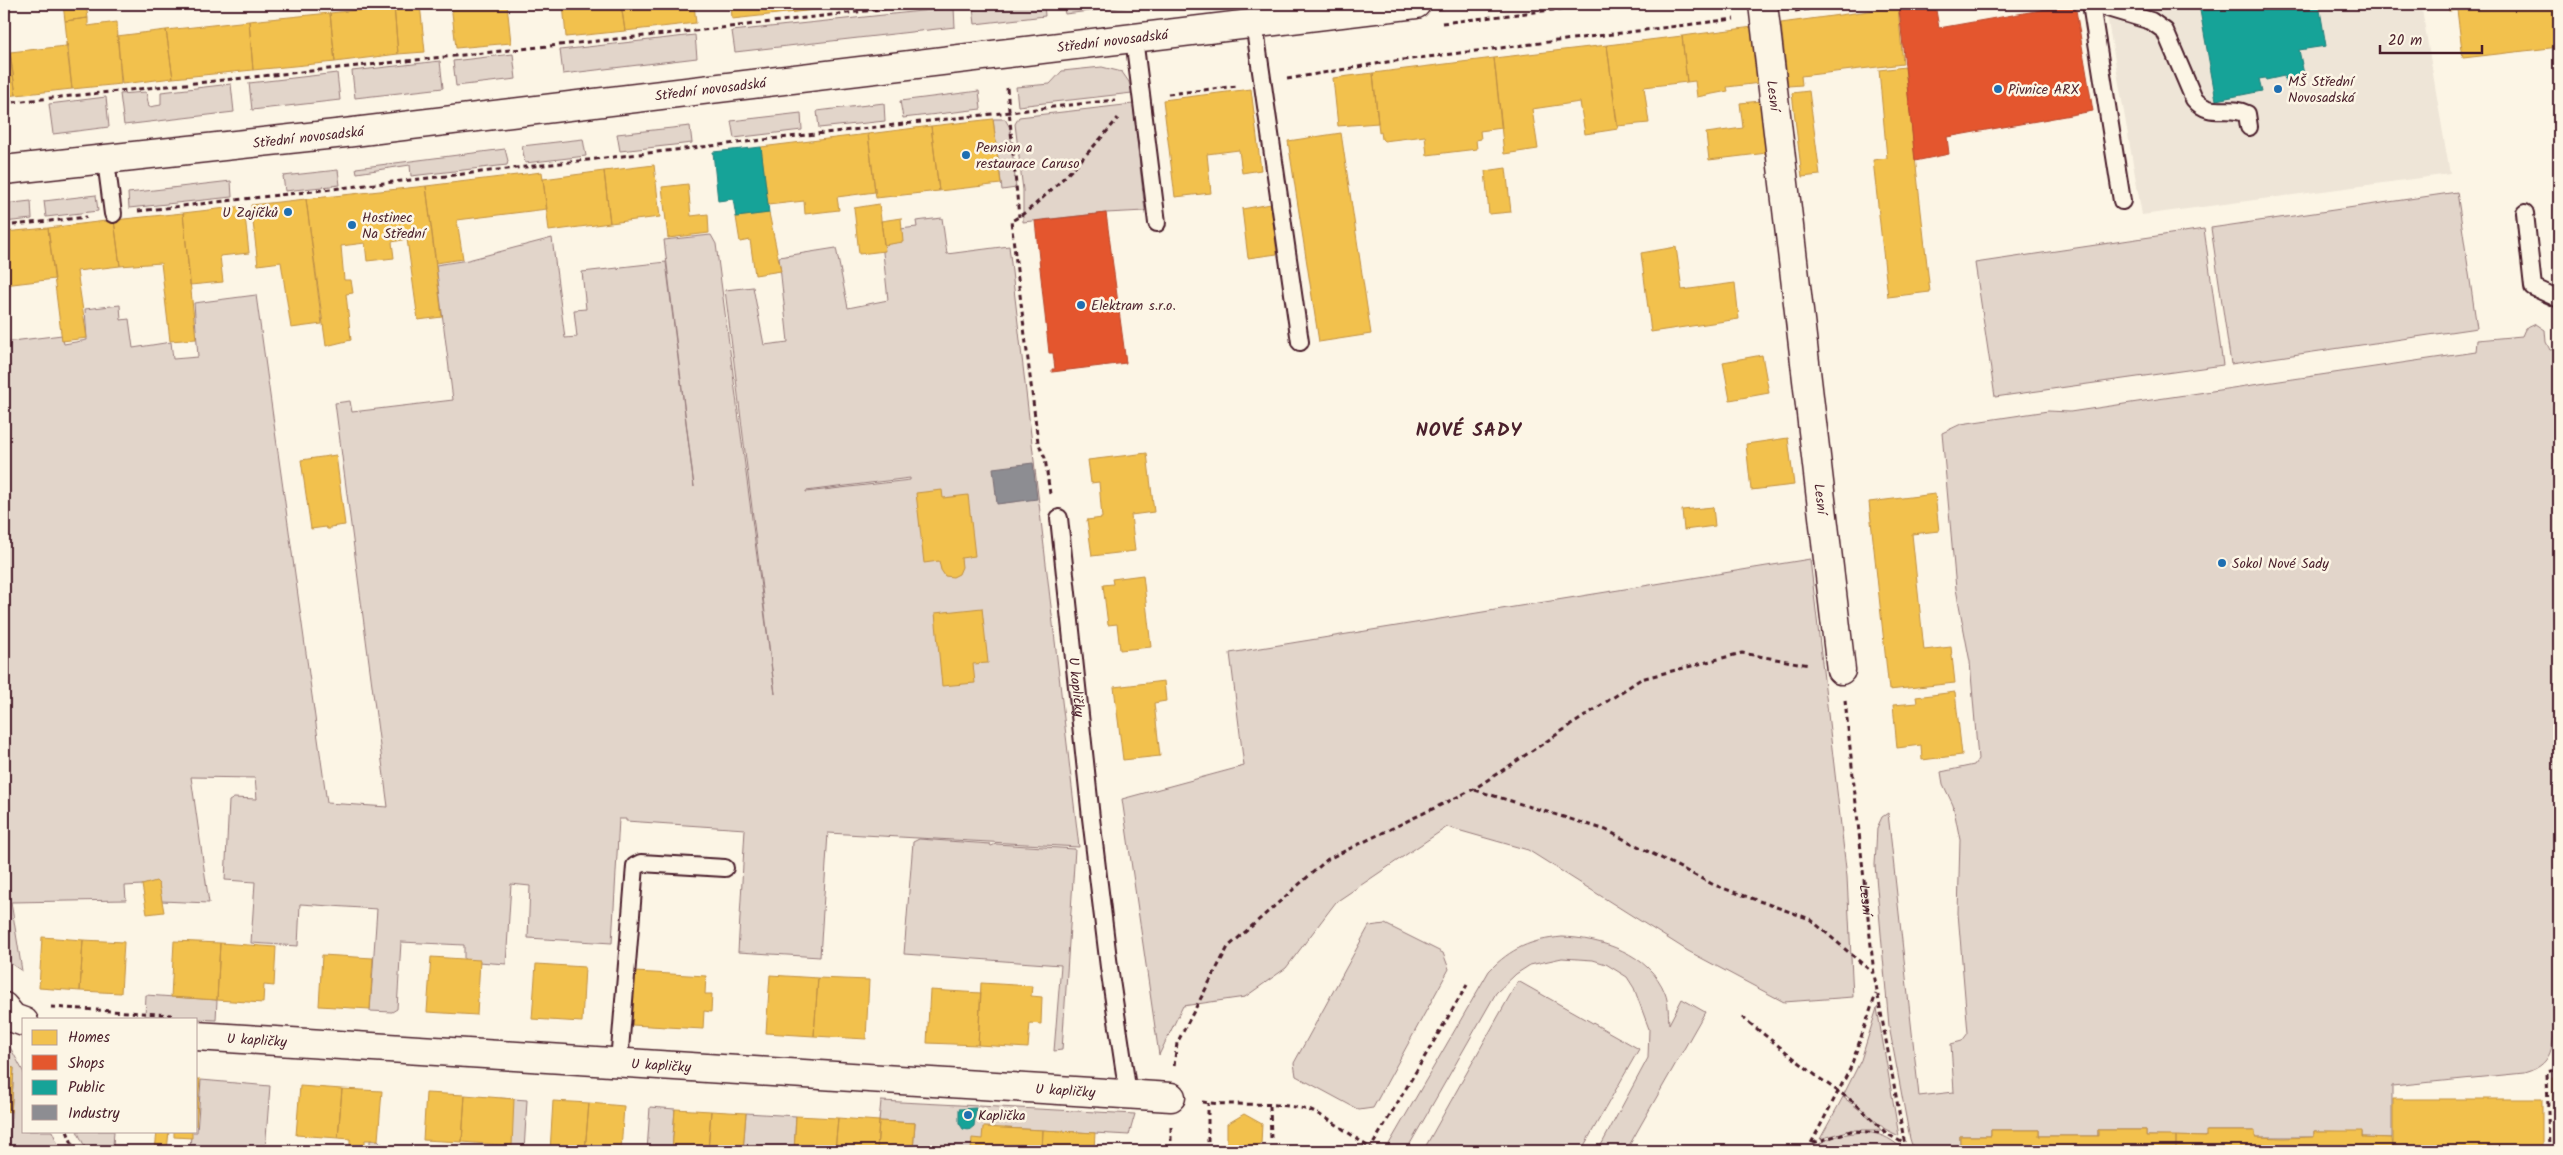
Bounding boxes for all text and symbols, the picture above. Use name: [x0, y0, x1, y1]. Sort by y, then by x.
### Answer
scale bar: [2380, 22, 2483, 54]
street label: Střední novosadská: [1056, 24, 1171, 59]
text: 20 m: [2388, 29, 2422, 53]
place label: MŠ Střední Novosadská: [2288, 71, 2356, 109]
street label: Střední novosadská: [654, 72, 769, 108]
street label: Lesní: [1760, 79, 1786, 115]
place label: Pivnice ARX: [2008, 79, 2079, 101]
marker: Pivnice ARX: [1992, 83, 2004, 95]
marker: MŠ Střední Novosadská: [2272, 83, 2284, 95]
street label: Střední novosadská: [252, 121, 367, 155]
place label: Pension a restaurace Caruso: [976, 137, 1080, 175]
marker: Pension a restaurace Caruso: [960, 149, 972, 161]
place label: U Zajíčků: [222, 202, 278, 224]
marker: U Zajíčků: [282, 206, 294, 218]
place label: Hostinec Na Střední: [362, 207, 428, 245]
marker: Hostinec Na Střední: [346, 219, 358, 231]
place label: Elektram s.r.o.: [1091, 295, 1176, 317]
marker: Elektram s.r.o.: [1075, 299, 1087, 311]
district label: NOVÉ SADY: [1416, 416, 1523, 446]
street label: Lesní: [1807, 482, 1833, 518]
place label: Sokol Nové Sady: [2232, 553, 2329, 575]
marker: Sokol Nové Sady: [2216, 557, 2228, 569]
street label: U kapličky: [1062, 656, 1090, 719]
street label: Lesní: [1853, 884, 1878, 919]
legend: [22, 1018, 198, 1132]
text: Homes: [68, 1026, 111, 1050]
street label: U kapličky: [226, 1028, 288, 1054]
text: Shops: [68, 1052, 105, 1076]
street label: U kapličky: [630, 1053, 692, 1079]
text: Public: [68, 1076, 105, 1100]
street label: U kapličky: [1035, 1079, 1096, 1104]
text: Industry: [68, 1102, 121, 1126]
place label: Kaplička: [978, 1105, 1026, 1127]
marker: Kaplička: [962, 1109, 974, 1121]

